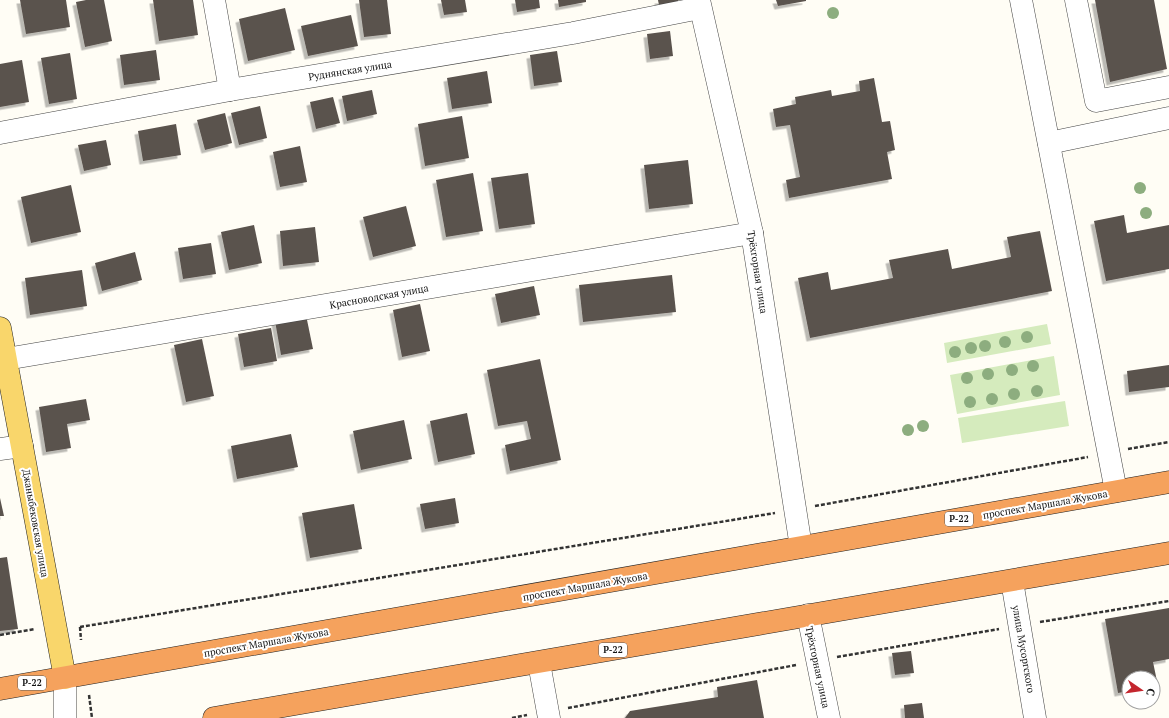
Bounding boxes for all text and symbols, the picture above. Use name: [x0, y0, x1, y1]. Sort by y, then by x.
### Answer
street label: Руднянская улица: [307, 57, 393, 84]
street label: Трёхгорная улица: [745, 230, 770, 314]
street label: Красноводская улица: [329, 281, 430, 312]
street label: Джаныбековская улица: [20, 468, 51, 578]
street label: проспект Маршала Жукова: [982, 487, 1108, 522]
road number: Р-22: [945, 512, 973, 526]
street label: проспект Маршала Жукова: [522, 569, 648, 604]
street label: улица Мусоргского: [1009, 603, 1038, 694]
street label: проспект Маршала Жукова: [203, 625, 329, 660]
street label: Трёхгорная улица: [802, 625, 833, 709]
road number: Р-22: [599, 643, 627, 657]
north arrow: [1121, 670, 1161, 710]
road number: Р-22: [18, 676, 46, 690]
text: С: [1143, 687, 1158, 697]

